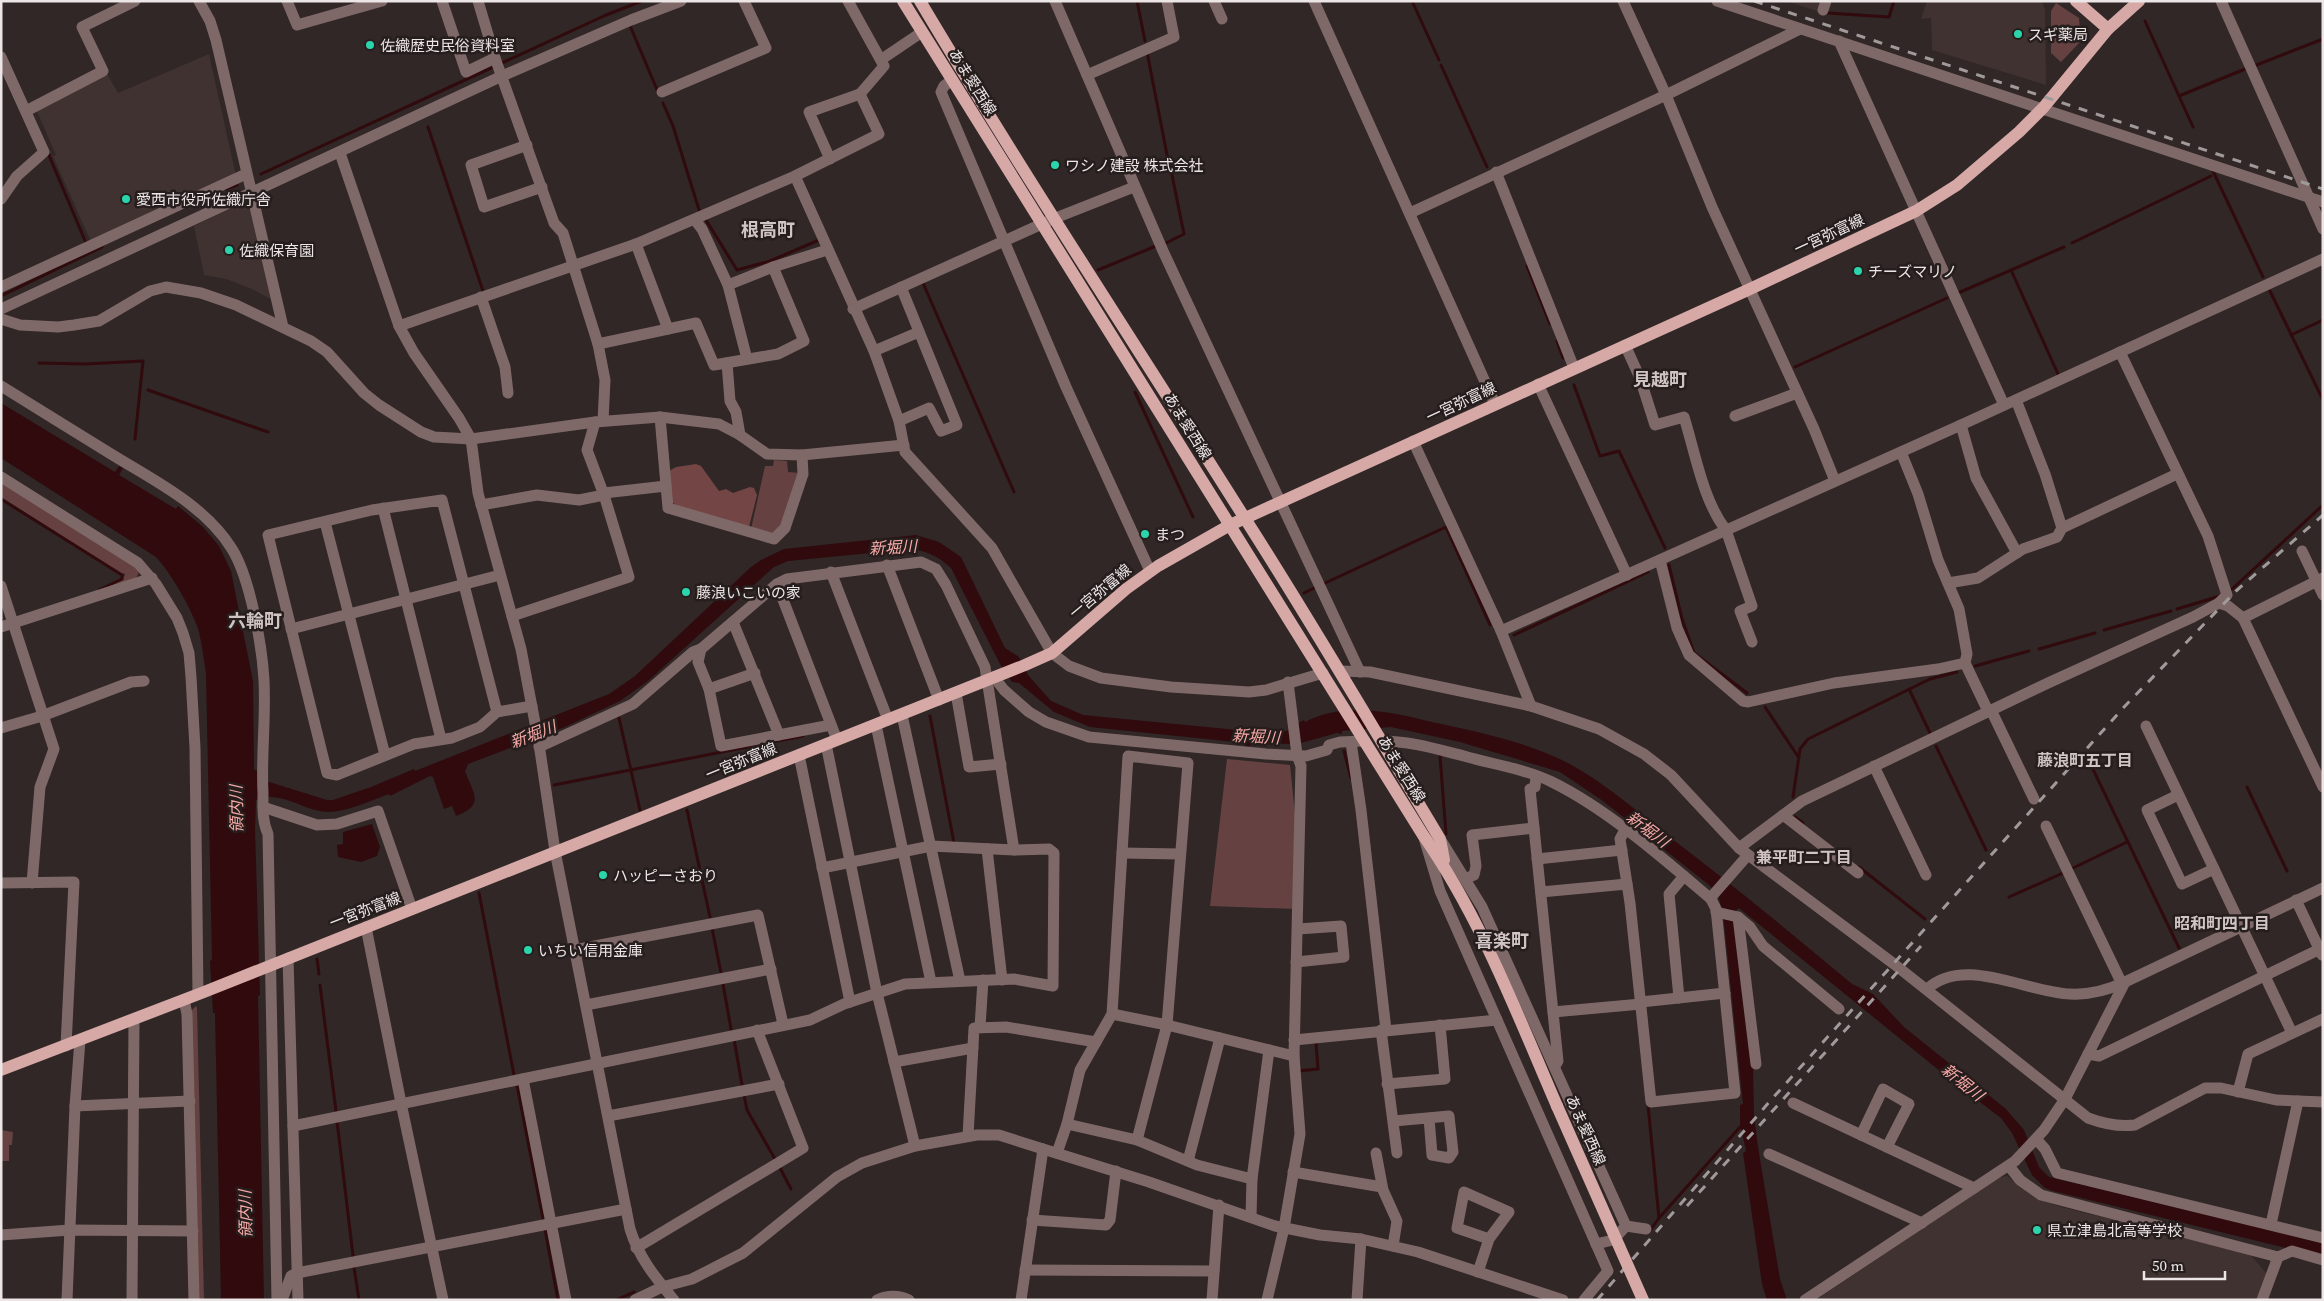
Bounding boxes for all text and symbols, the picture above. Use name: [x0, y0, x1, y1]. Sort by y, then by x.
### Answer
place label: スギ薬局: [2028, 24, 2088, 45]
marker: スギ薬局: [2012, 28, 2024, 40]
place label: 佐織歴史民俗資料室: [380, 35, 515, 56]
marker: 佐織歴史民俗資料室: [364, 39, 376, 51]
street label: あま愛西線: [944, 45, 1002, 119]
place label: ワシノ建設 株式会社: [1065, 155, 1204, 176]
marker: ワシノ建設 株式会社: [1049, 159, 1061, 171]
place label: 愛西市役所佐織庁舎: [136, 189, 271, 210]
marker: 愛西市役所佐織庁舎: [120, 193, 132, 205]
street label: 一宮弥富線: [1791, 209, 1867, 259]
district label: 根高町: [741, 217, 795, 242]
place label: 佐織保育園: [239, 240, 314, 261]
marker: 佐織保育園: [223, 244, 235, 256]
place label: チーズマリノ: [1868, 261, 1957, 282]
marker: チーズマリノ: [1852, 265, 1864, 277]
district label: 見越町: [1633, 367, 1687, 392]
street label: 一宮弥富線: [1423, 377, 1499, 427]
street label: あま愛西線: [1159, 389, 1217, 463]
place label: まつ: [1155, 524, 1185, 545]
marker: まつ: [1139, 528, 1151, 540]
water label: 新堀川: [868, 535, 920, 559]
street label: 一宮弥富線: [1065, 559, 1135, 623]
place label: 藤浪いこいの家: [696, 582, 801, 603]
marker: 藤浪いこいの家: [680, 586, 692, 598]
district label: 六輪町: [228, 608, 282, 633]
water label: 新堀川: [507, 714, 561, 753]
water label: 新堀川: [1231, 724, 1283, 748]
street label: あま愛西線: [1373, 732, 1431, 806]
street label: 一宮弥富線: [702, 737, 780, 785]
district label: 藤浪町五丁目: [2037, 749, 2133, 771]
water label: 領内川: [225, 783, 247, 833]
water label: 新堀川: [1622, 806, 1675, 853]
district label: 兼平町二丁目: [1756, 846, 1852, 868]
place label: ハッピーさおり: [613, 865, 718, 886]
marker: ハッピーさおり: [597, 869, 609, 881]
street label: 一宮弥富線: [326, 887, 404, 933]
district label: 昭和町四丁目: [2174, 912, 2270, 934]
district label: 喜楽町: [1475, 928, 1529, 953]
place label: いちい信用金庫: [538, 940, 643, 961]
marker: いちい信用金庫: [522, 944, 534, 956]
water label: 新堀川: [1937, 1058, 1990, 1107]
street label: あま愛西線: [1561, 1091, 1611, 1169]
water label: 領内川: [234, 1188, 256, 1238]
place label: 県立津島北高等学校: [2047, 1220, 2182, 1241]
marker: 県立津島北高等学校: [2031, 1224, 2043, 1236]
scale bar: [2144, 1248, 2225, 1280]
text: 50 m: [2152, 1255, 2184, 1276]

